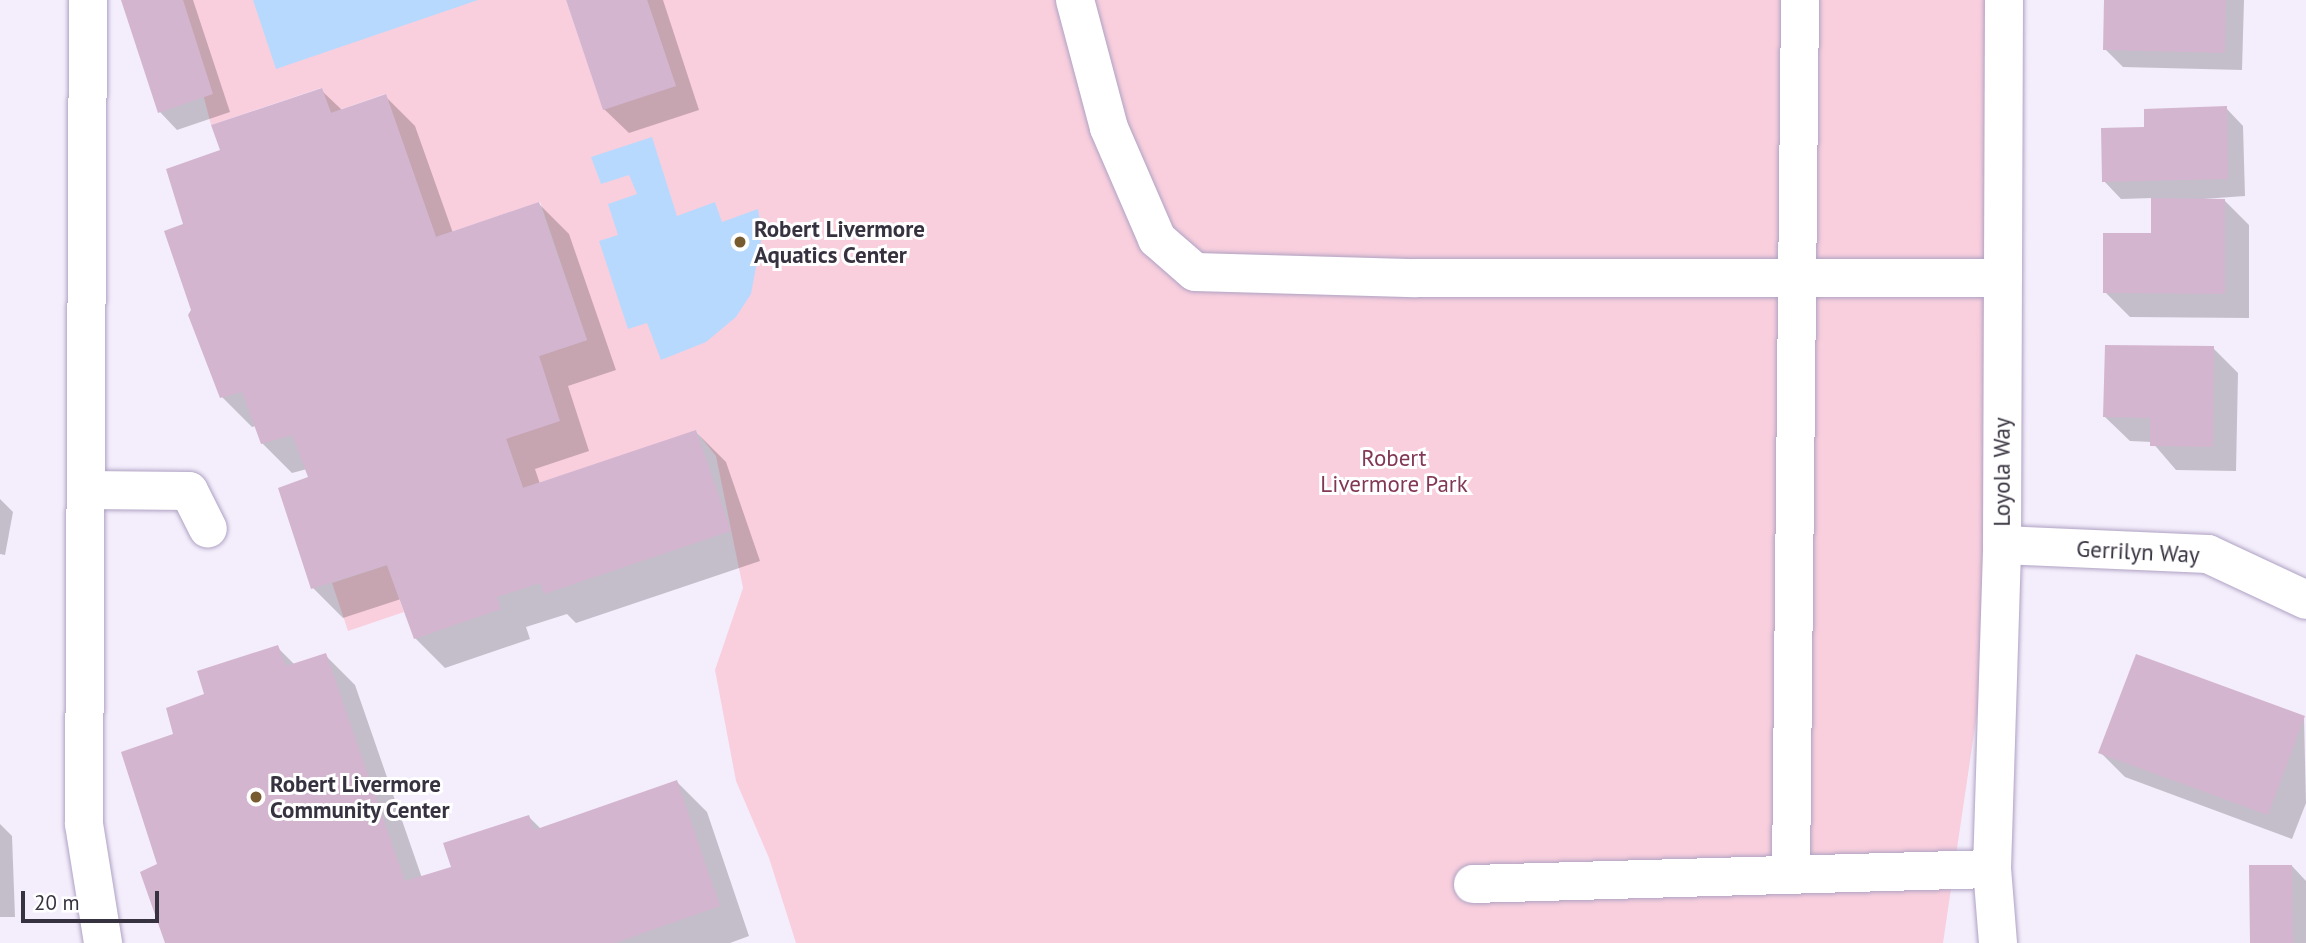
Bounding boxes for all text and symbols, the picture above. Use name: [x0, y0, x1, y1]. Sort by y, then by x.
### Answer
place label: Robert Livermore Aquatics Center: [754, 215, 925, 269]
marker: Robert Livermore Aquatics Center: [732, 234, 748, 250]
street label: Loyola Way: [1988, 417, 2016, 527]
park label: Robert Livermore Park: [1320, 444, 1468, 498]
street label: Gerrilyn Way: [2075, 535, 2201, 569]
place label: Robert Livermore Community Center: [270, 770, 451, 824]
marker: Robert Livermore Community Center: [248, 789, 264, 805]
scale bar: [24, 876, 163, 920]
text: 20 m: [34, 889, 80, 916]

